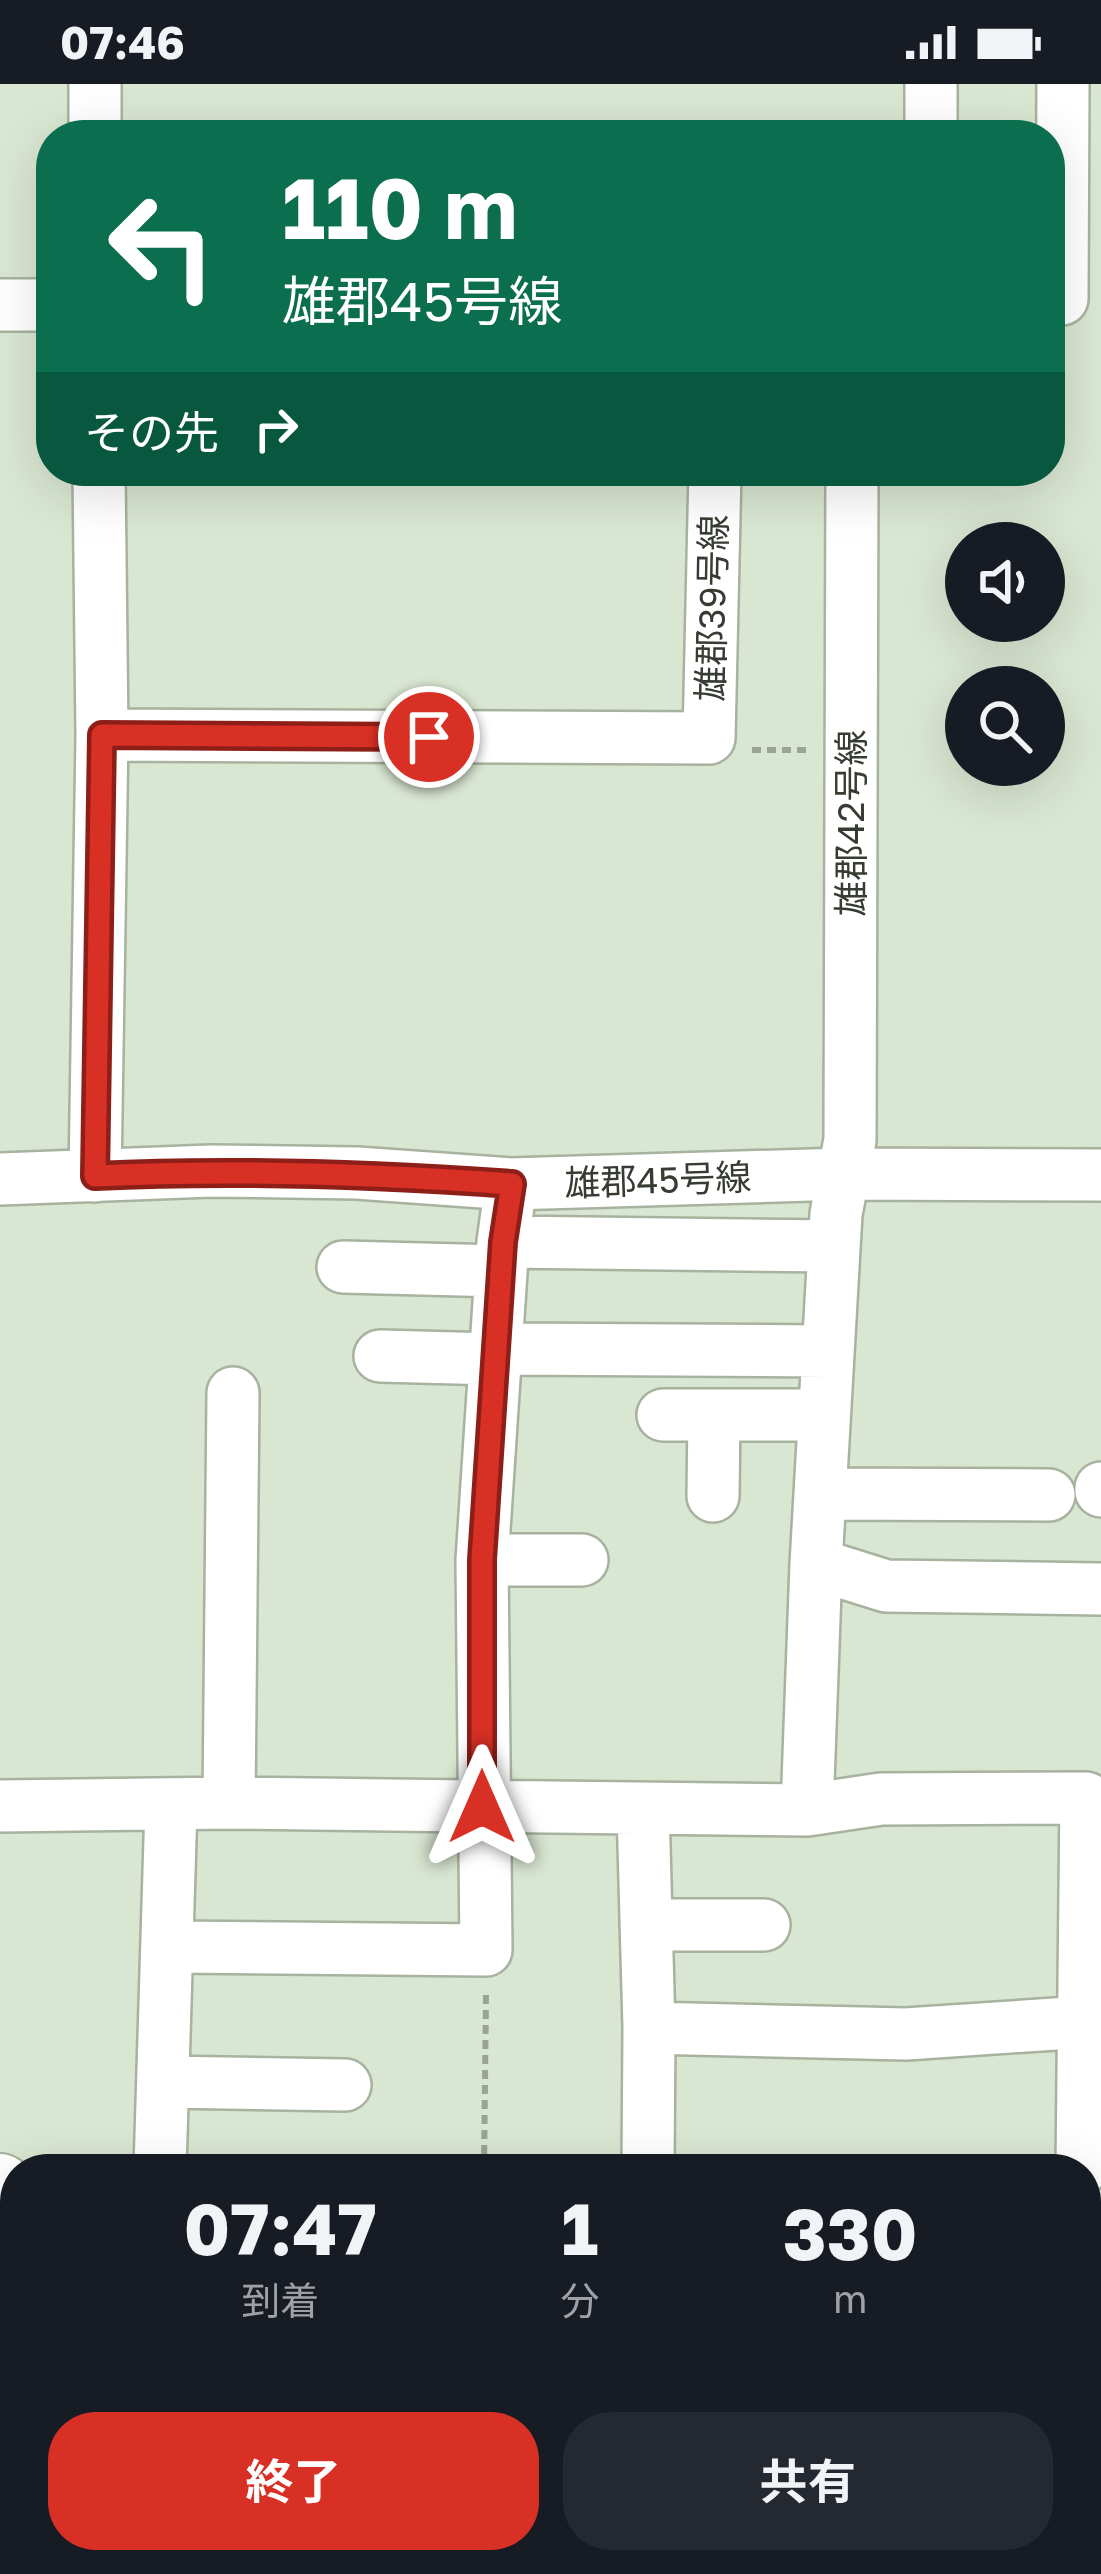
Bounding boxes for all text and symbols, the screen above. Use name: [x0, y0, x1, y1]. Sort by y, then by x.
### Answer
text: 07:46: [60, 15, 185, 69]
text: 110 m: [282, 157, 518, 257]
icon: left: [84, 168, 240, 324]
text: 雄郡45号線: [282, 268, 562, 333]
icon: right: [243, 396, 309, 462]
text: その先: [84, 405, 219, 459]
street label: 雄郡39号線: [688, 514, 735, 702]
map controls: [945, 522, 1065, 786]
button: sound: [945, 522, 1065, 642]
button: search: [945, 666, 1065, 786]
pin: [378, 686, 480, 788]
icon: arrive: [396, 704, 462, 770]
street label: 雄郡42号線: [829, 730, 872, 916]
street label: 雄郡45号線: [564, 1155, 752, 1204]
position arrow: [419, 1744, 545, 1870]
text: 07:47: [184, 2184, 377, 2271]
text: 1: [561, 2184, 598, 2271]
text: 330: [783, 2189, 917, 2276]
text: m: [833, 2275, 867, 2322]
text: 到着: [241, 2277, 319, 2324]
text: 分: [560, 2277, 599, 2324]
button: 終了: [48, 2412, 539, 2550]
button: 共有: [563, 2412, 1053, 2550]

